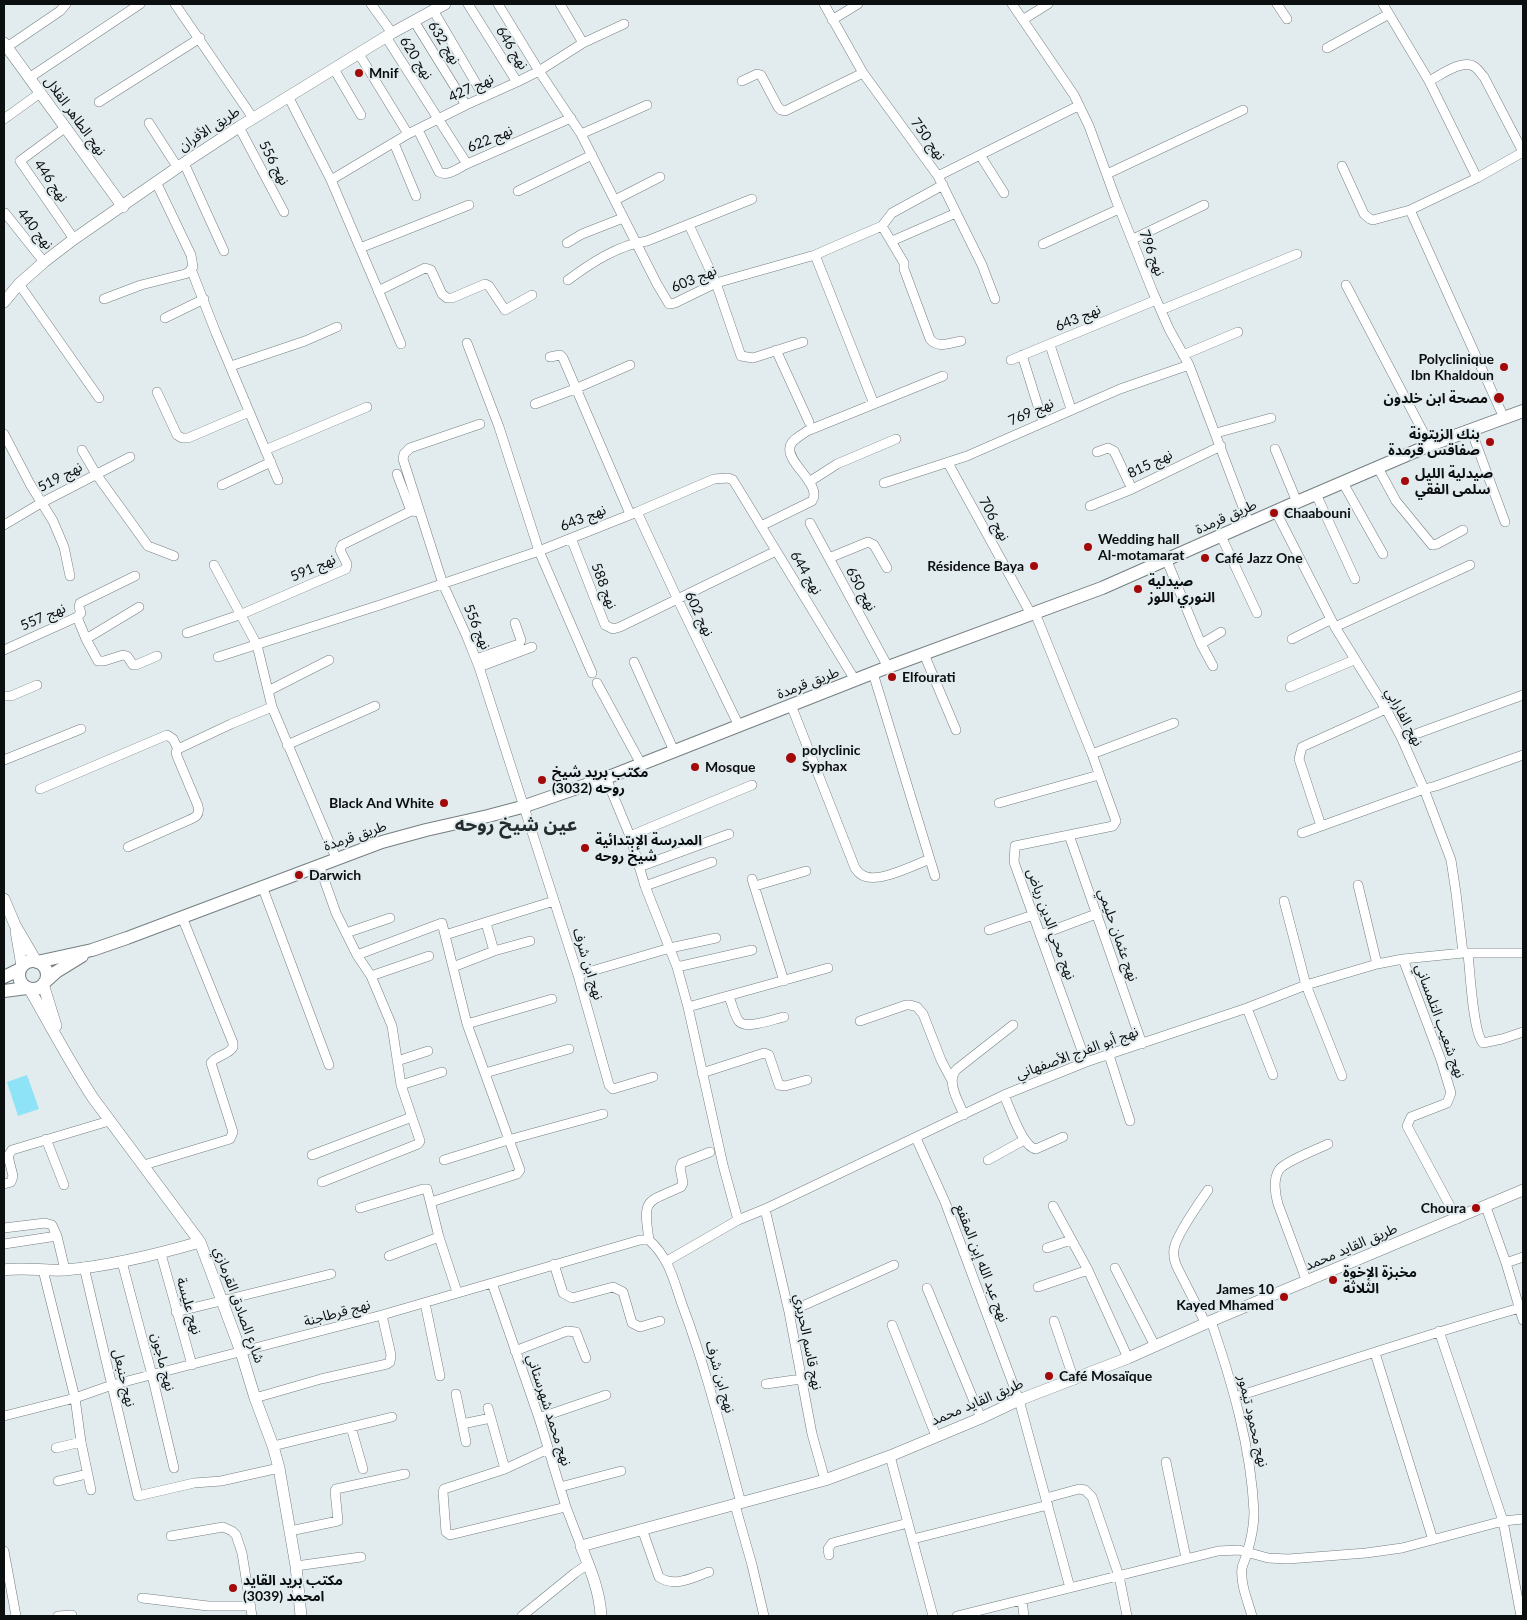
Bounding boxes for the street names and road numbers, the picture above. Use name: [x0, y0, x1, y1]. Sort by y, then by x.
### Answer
street label: نهج 632: [424, 18, 464, 68]
street label: نهج 646: [492, 23, 532, 73]
street label: نهج 620: [396, 33, 436, 83]
street label: نهج 427: [446, 70, 496, 106]
street label: نهج الطاهر القلال: [41, 73, 109, 159]
street label: طريق الأفران: [175, 103, 243, 155]
street label: نهج 750: [907, 115, 949, 163]
street label: نهج 622: [465, 122, 515, 156]
street label: نهج 556: [255, 138, 293, 188]
street label: نهج 446: [30, 157, 72, 205]
street label: نهج 440: [13, 205, 57, 253]
street label: نهج 796: [1136, 228, 1168, 278]
street label: نهج 603: [669, 262, 719, 296]
street label: نهج 643: [1053, 301, 1103, 335]
street label: نهج 769: [1006, 395, 1056, 429]
street label: نهج 815: [1125, 446, 1175, 482]
street label: نهج 519: [35, 458, 85, 496]
street label: نهج 706: [975, 494, 1013, 544]
street label: طريق قرمدة: [1193, 496, 1259, 538]
street label: نهج 643: [558, 501, 608, 535]
street label: نهج 644: [786, 548, 826, 598]
street label: نهج 591: [288, 551, 338, 585]
street label: نهج 588: [588, 561, 620, 611]
street label: نهج 650: [842, 564, 880, 614]
street label: نهج 602: [681, 589, 717, 639]
street label: نهج 557: [18, 600, 68, 634]
street label: نهج 556: [460, 602, 494, 652]
street label: طريق قرمدة: [774, 663, 842, 703]
street label: نهج الفارابي: [1382, 685, 1426, 749]
street label: طريق قرمدة: [321, 817, 389, 855]
street label: نهج محي الدين رياض: [1023, 866, 1079, 982]
street label: نهج عثمان حليمي: [1094, 886, 1142, 984]
street label: نهج ابن شرف: [569, 926, 607, 1002]
street label: نهج شعيب التلمساني: [1412, 962, 1468, 1080]
street label: نهج أبو الفرج الأصفهاني: [1013, 1023, 1141, 1083]
street label: نهج عبد الله إبن المقفع: [952, 1202, 1012, 1324]
street label: طريق القايد محمد: [1302, 1220, 1400, 1274]
street label: شارع الصادق القرمازي: [210, 1245, 268, 1365]
street label: نهج عليسة: [173, 1275, 205, 1337]
street label: نهج قاسم الحريري: [790, 1292, 826, 1392]
street label: نهج قرطاجنة: [302, 1296, 372, 1330]
street label: نهج ماجون: [148, 1331, 178, 1393]
street label: نهج ابن شرف: [702, 1339, 738, 1415]
street label: نهج حنبعل: [109, 1347, 139, 1409]
street label: نهج محمد شهرستاني: [523, 1352, 575, 1468]
street label: نهج محمود تيمور: [1234, 1373, 1272, 1469]
street label: طريق القايد محمد: [928, 1375, 1026, 1429]

